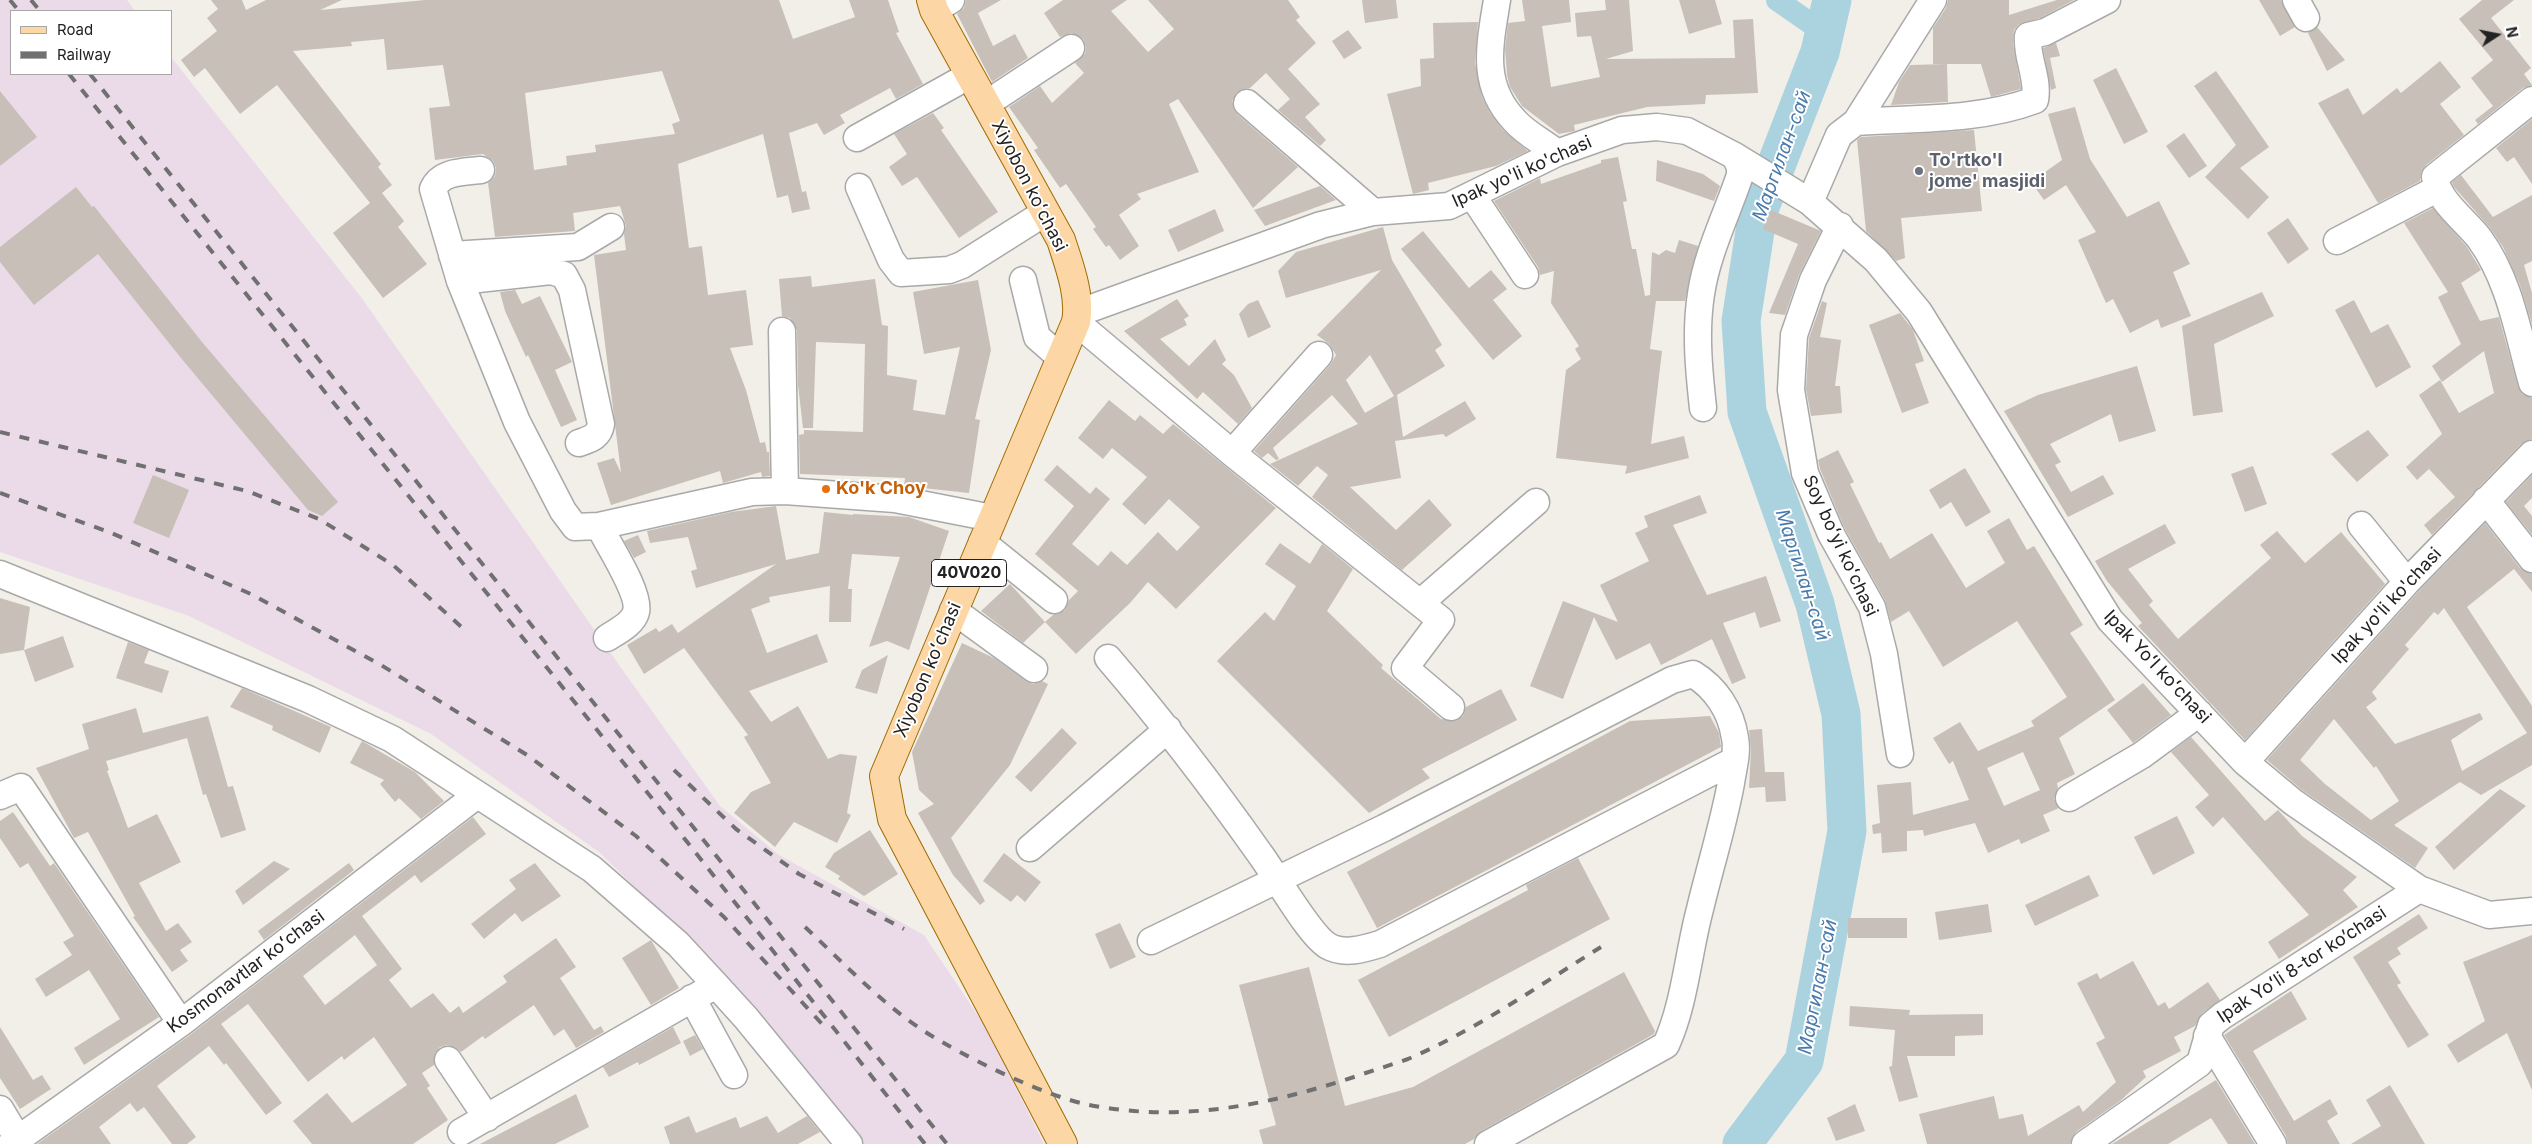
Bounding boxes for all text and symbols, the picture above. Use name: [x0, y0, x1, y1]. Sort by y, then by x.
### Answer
legend: [10, 10, 172, 75]
north arrow: [2472, 10, 2522, 60]
text: Road: [57, 20, 93, 39]
text: N: [2503, 25, 2522, 39]
text: Railway: [57, 45, 111, 64]
water label: Маргилан-сай: [1748, 88, 1816, 224]
street label: Xiyobon koʻchasi: [987, 117, 1071, 255]
street label: Ipak yo'li ko'chasi: [1449, 132, 1595, 212]
place label: To'rtko'l jome' masjidi: [1929, 150, 2045, 192]
marker: To'rtko'l jome' masjidi: [1913, 165, 1925, 177]
street label: Soy boʻyi koʻchasi: [1798, 472, 1882, 620]
place label: Ko'k Choy: [836, 478, 926, 500]
marker: Ko'k Choy: [820, 483, 832, 495]
water label: Маргилан-сай: [1770, 506, 1834, 644]
street label: Ipak yo'li ko'chasi: [2328, 544, 2446, 668]
road number: 40V020: [932, 560, 1006, 586]
street label: Xiyobon koʻchasi: [890, 599, 966, 741]
street label: Ipak Yoʻl koʻchasi: [2099, 606, 2215, 728]
street label: Ipak Yoʻli 8-tor koʼchasi: [2213, 902, 2391, 1028]
street label: Kosmonavtlar koʻchasi: [163, 906, 329, 1038]
water label: Маргилан-сай: [1794, 918, 1842, 1056]

